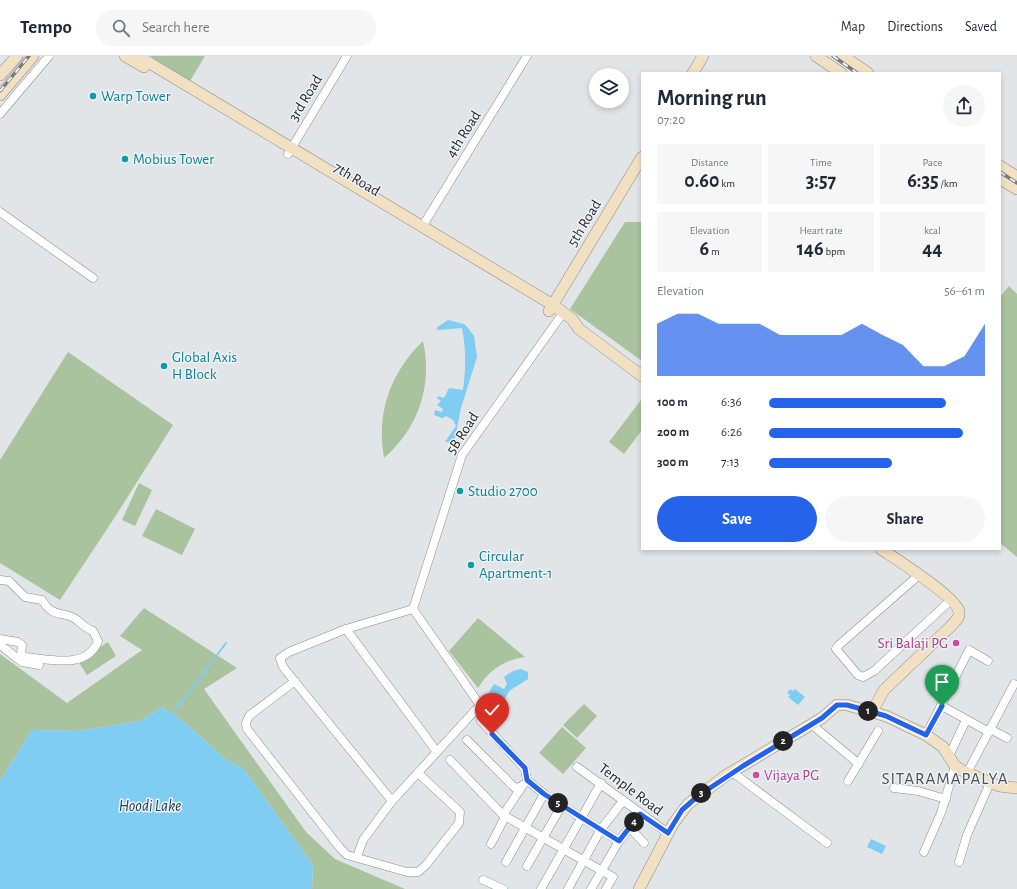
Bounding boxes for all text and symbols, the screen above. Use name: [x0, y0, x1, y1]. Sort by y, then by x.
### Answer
search box: [96, 10, 376, 46]
icon: search: [110, 17, 132, 39]
text: Tempo: [20, 18, 72, 37]
text: Search here: [142, 20, 210, 35]
text: Map: [841, 20, 865, 34]
text: Directions: [887, 20, 943, 34]
text: Saved: [965, 20, 997, 34]
map controls: [589, 68, 629, 108]
button: layers: [589, 68, 629, 108]
street label: 3rd Road: [286, 72, 325, 124]
button: share: [943, 85, 985, 127]
text: Morning run: [657, 87, 767, 109]
place label: Warp Tower: [101, 89, 171, 104]
marker: Warp Tower: [88, 91, 98, 101]
street label: 4th Road: [443, 108, 484, 160]
text: 07:20: [657, 114, 685, 127]
place label: Mobius Tower: [133, 152, 214, 167]
marker: Mobius Tower: [120, 154, 130, 164]
text: Distance: [691, 157, 728, 168]
text: Time: [810, 157, 832, 168]
text: Pace: [922, 157, 942, 168]
street label: 7th Road: [331, 160, 383, 199]
text: 0.60: [684, 171, 719, 191]
text: 3:57: [806, 171, 836, 191]
text: 6:35: [907, 171, 939, 191]
text: km: [719, 178, 735, 189]
text: /km: [939, 178, 957, 189]
street label: 5th Road: [565, 197, 604, 249]
text: Elevation: [690, 225, 730, 236]
text: Heart rate: [799, 225, 843, 236]
text: kcal: [924, 225, 941, 236]
text: 6: [700, 239, 709, 259]
text: 146: [797, 239, 824, 259]
text: 44: [922, 239, 942, 259]
text: m: [709, 246, 720, 257]
text: bpm: [824, 246, 845, 257]
text: Elevation: [657, 285, 704, 298]
text: 56–61 m: [944, 285, 985, 298]
place label: Global Axis H Block: [172, 350, 237, 382]
marker: Global Axis H Block: [159, 361, 169, 371]
text: 100 m: [657, 396, 688, 409]
text: 6:36: [721, 396, 742, 409]
street label: 5B Road: [443, 409, 482, 457]
text: 200 m: [657, 426, 689, 439]
text: 6:26: [721, 426, 742, 439]
text: 300 m: [657, 456, 689, 469]
text: 7:13: [721, 456, 739, 469]
place label: Studio 2700: [468, 484, 538, 499]
marker: Studio 2700: [455, 486, 465, 496]
button: Save: [657, 496, 817, 542]
button: Share: [825, 496, 985, 542]
place label: Circular Apartment-1: [479, 549, 552, 581]
marker: Circular Apartment-1: [466, 560, 476, 570]
place label: Sri Balaji PG: [878, 636, 948, 651]
marker: Sri Balaji PG: [951, 638, 961, 648]
pin: [925, 665, 959, 706]
icon: arrive: [931, 671, 953, 693]
pin: [475, 693, 509, 734]
icon: check: [481, 699, 503, 721]
pin: 1: [858, 701, 878, 721]
text: 1: [866, 705, 870, 716]
pin: 2: [773, 731, 793, 751]
text: 2: [780, 735, 786, 746]
street label: Temple Road: [596, 761, 666, 818]
place label: Vijaya PG: [764, 768, 819, 783]
marker: Vijaya PG: [751, 770, 761, 780]
district label: SITARAMAPALYA: [881, 770, 1009, 787]
pin: 3: [691, 783, 711, 803]
text: 3: [699, 787, 703, 798]
pin: 5: [548, 793, 568, 813]
text: 5: [556, 797, 560, 808]
water label: Hoodi Lake: [119, 798, 181, 814]
pin: 4: [624, 812, 644, 832]
text: 4: [631, 816, 637, 827]

